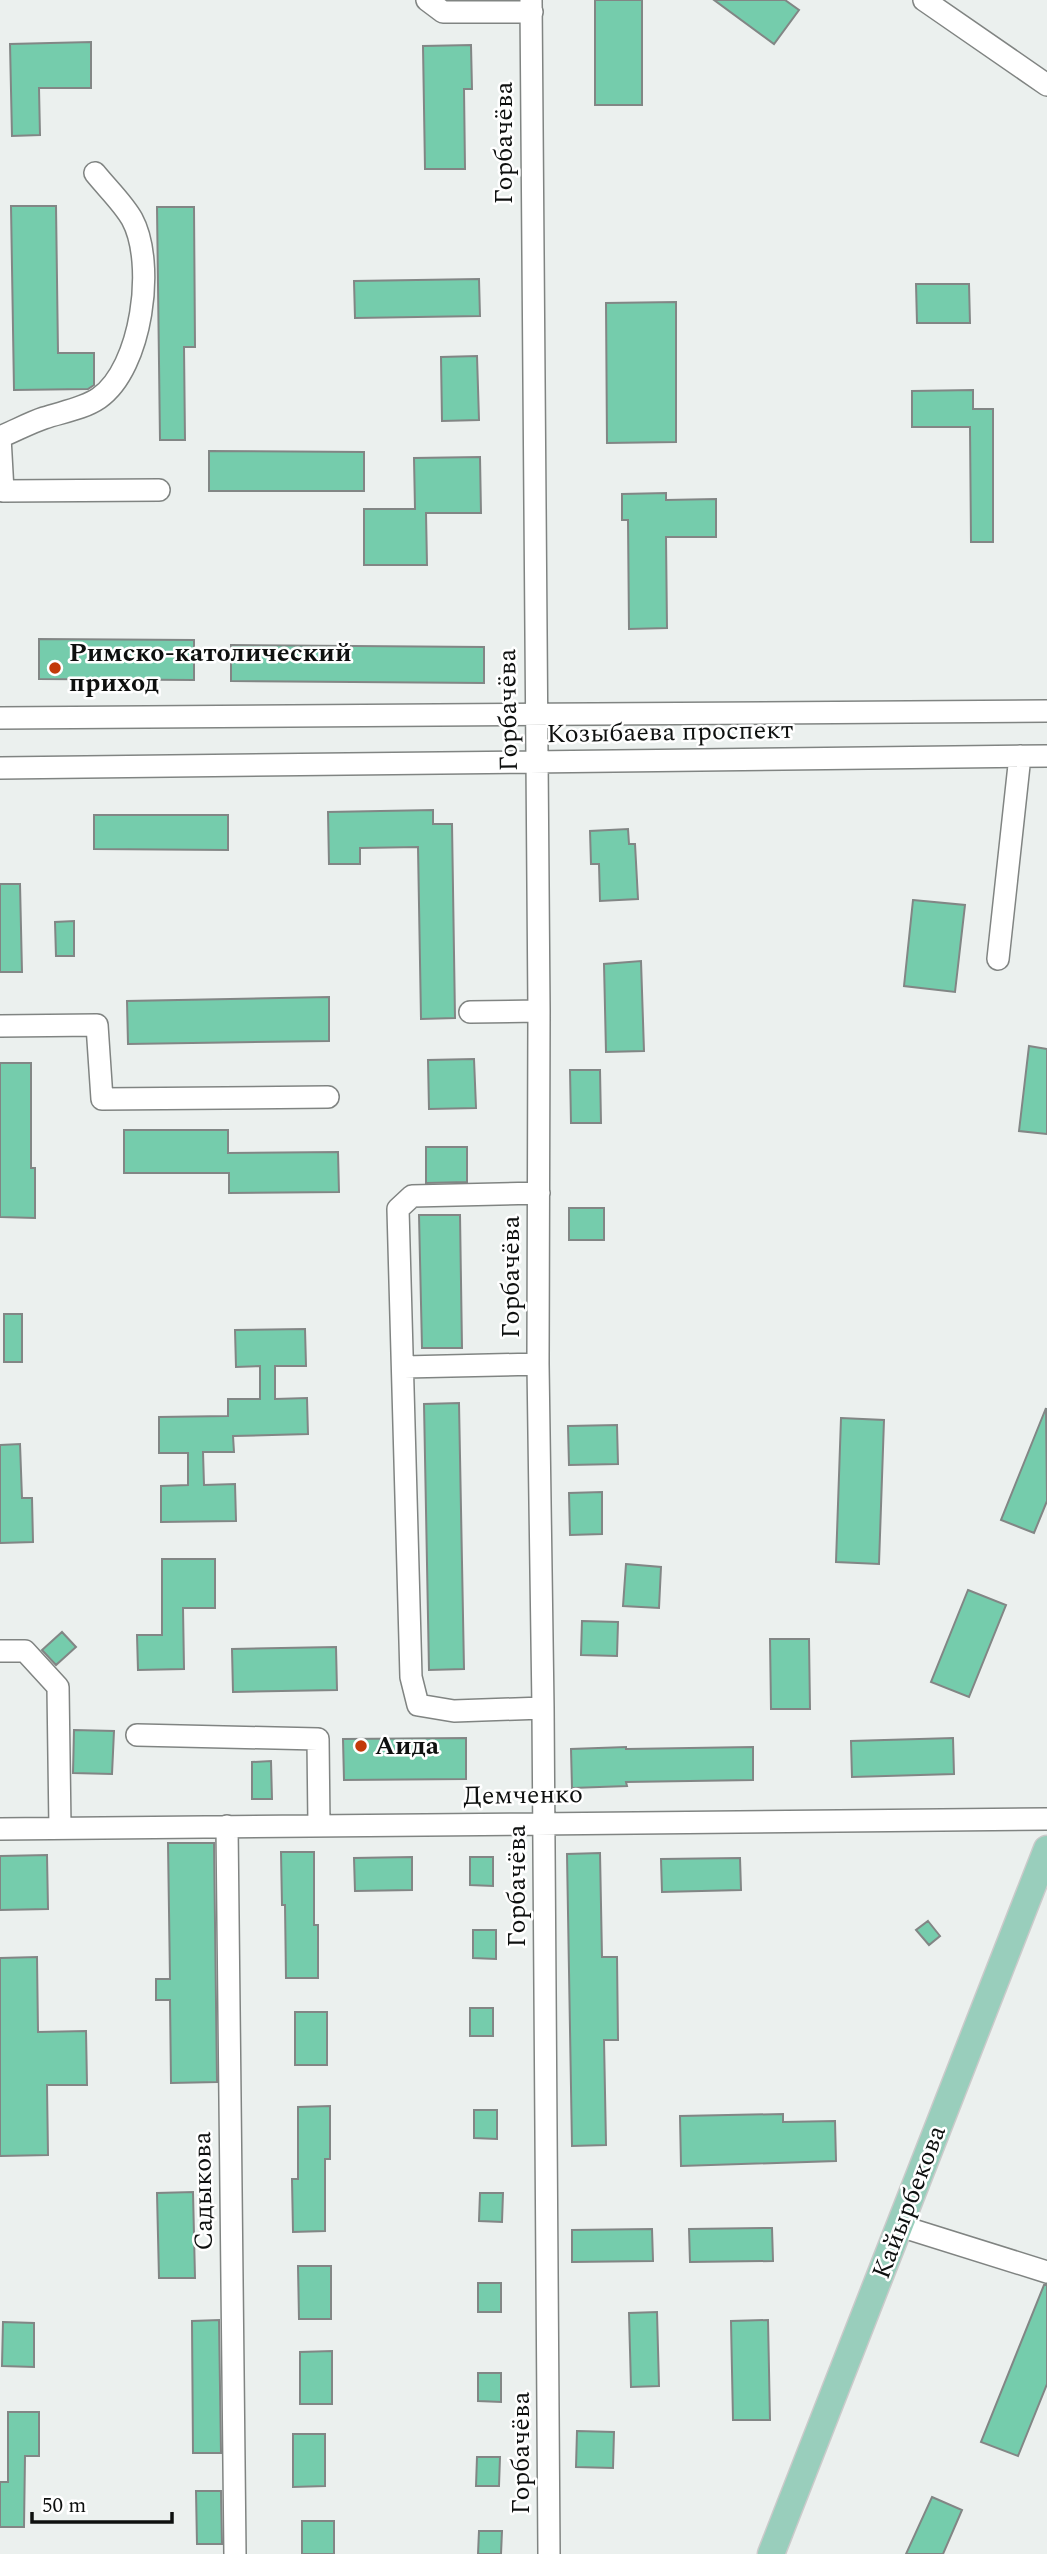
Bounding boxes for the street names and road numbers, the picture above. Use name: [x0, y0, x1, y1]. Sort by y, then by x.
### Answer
street label: Горбачёва: [484, 81, 524, 204]
street label: Горбачёва: [487, 648, 529, 772]
street label: Козыбаева проспект: [546, 710, 794, 754]
street label: Горбачёва: [491, 1215, 531, 1338]
street label: Демченко: [463, 1774, 583, 1816]
street label: Горбачёва: [497, 1824, 537, 1947]
street label: Кайырбекова: [861, 2119, 957, 2285]
street label: Садыкова: [182, 2131, 224, 2251]
street label: Горбачёва: [501, 2391, 541, 2514]

